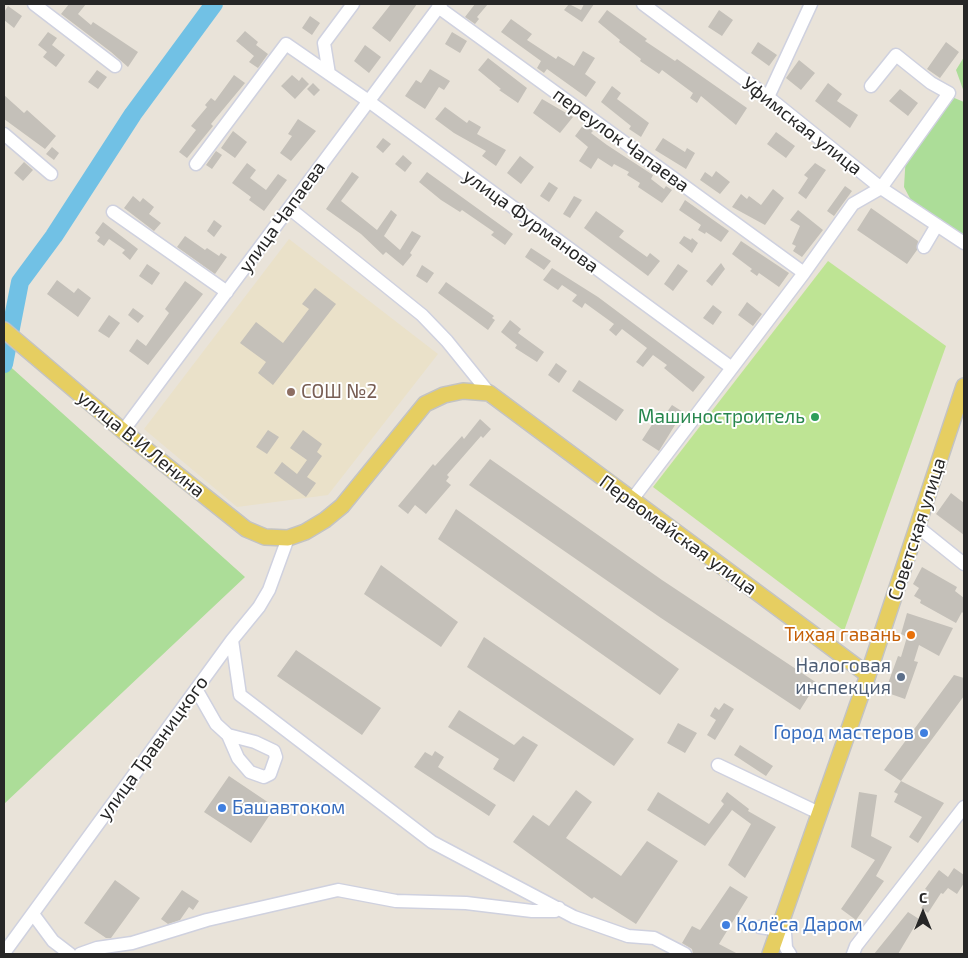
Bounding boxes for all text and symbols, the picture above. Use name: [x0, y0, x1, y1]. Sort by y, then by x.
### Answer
street label: Уфимская улица: [737, 72, 867, 180]
street label: переулок Чапаева: [548, 83, 694, 197]
street label: улица Чапаева: [234, 157, 330, 277]
street label: улица Фурманова: [459, 164, 603, 278]
place label: СОШ №2: [301, 381, 377, 403]
street label: улица В.И.Ленина: [73, 386, 209, 502]
marker: СОШ №2: [285, 386, 297, 398]
place label: Машиностроитель: [638, 406, 805, 428]
marker: Машиностроитель: [809, 411, 821, 423]
street label: Советская улица: [883, 455, 951, 603]
street label: Первомайская улица: [595, 470, 761, 600]
place label: Тихая гавань: [784, 624, 901, 646]
marker: Тихая гавань: [905, 629, 917, 641]
place label: Налоговая инспекция: [795, 655, 891, 699]
street label: улица Травницкого: [93, 671, 213, 825]
marker: Налоговая инспекция: [895, 671, 907, 683]
place label: Город мастеров: [773, 722, 914, 744]
marker: Город мастеров: [918, 727, 930, 739]
place label: Башавтоком: [232, 797, 345, 819]
marker: Башавтоком: [216, 802, 228, 814]
north arrow: [898, 888, 948, 938]
text: С: [919, 889, 927, 906]
place label: Колёса Даром: [736, 914, 863, 936]
marker: Колёса Даром: [720, 919, 732, 931]

